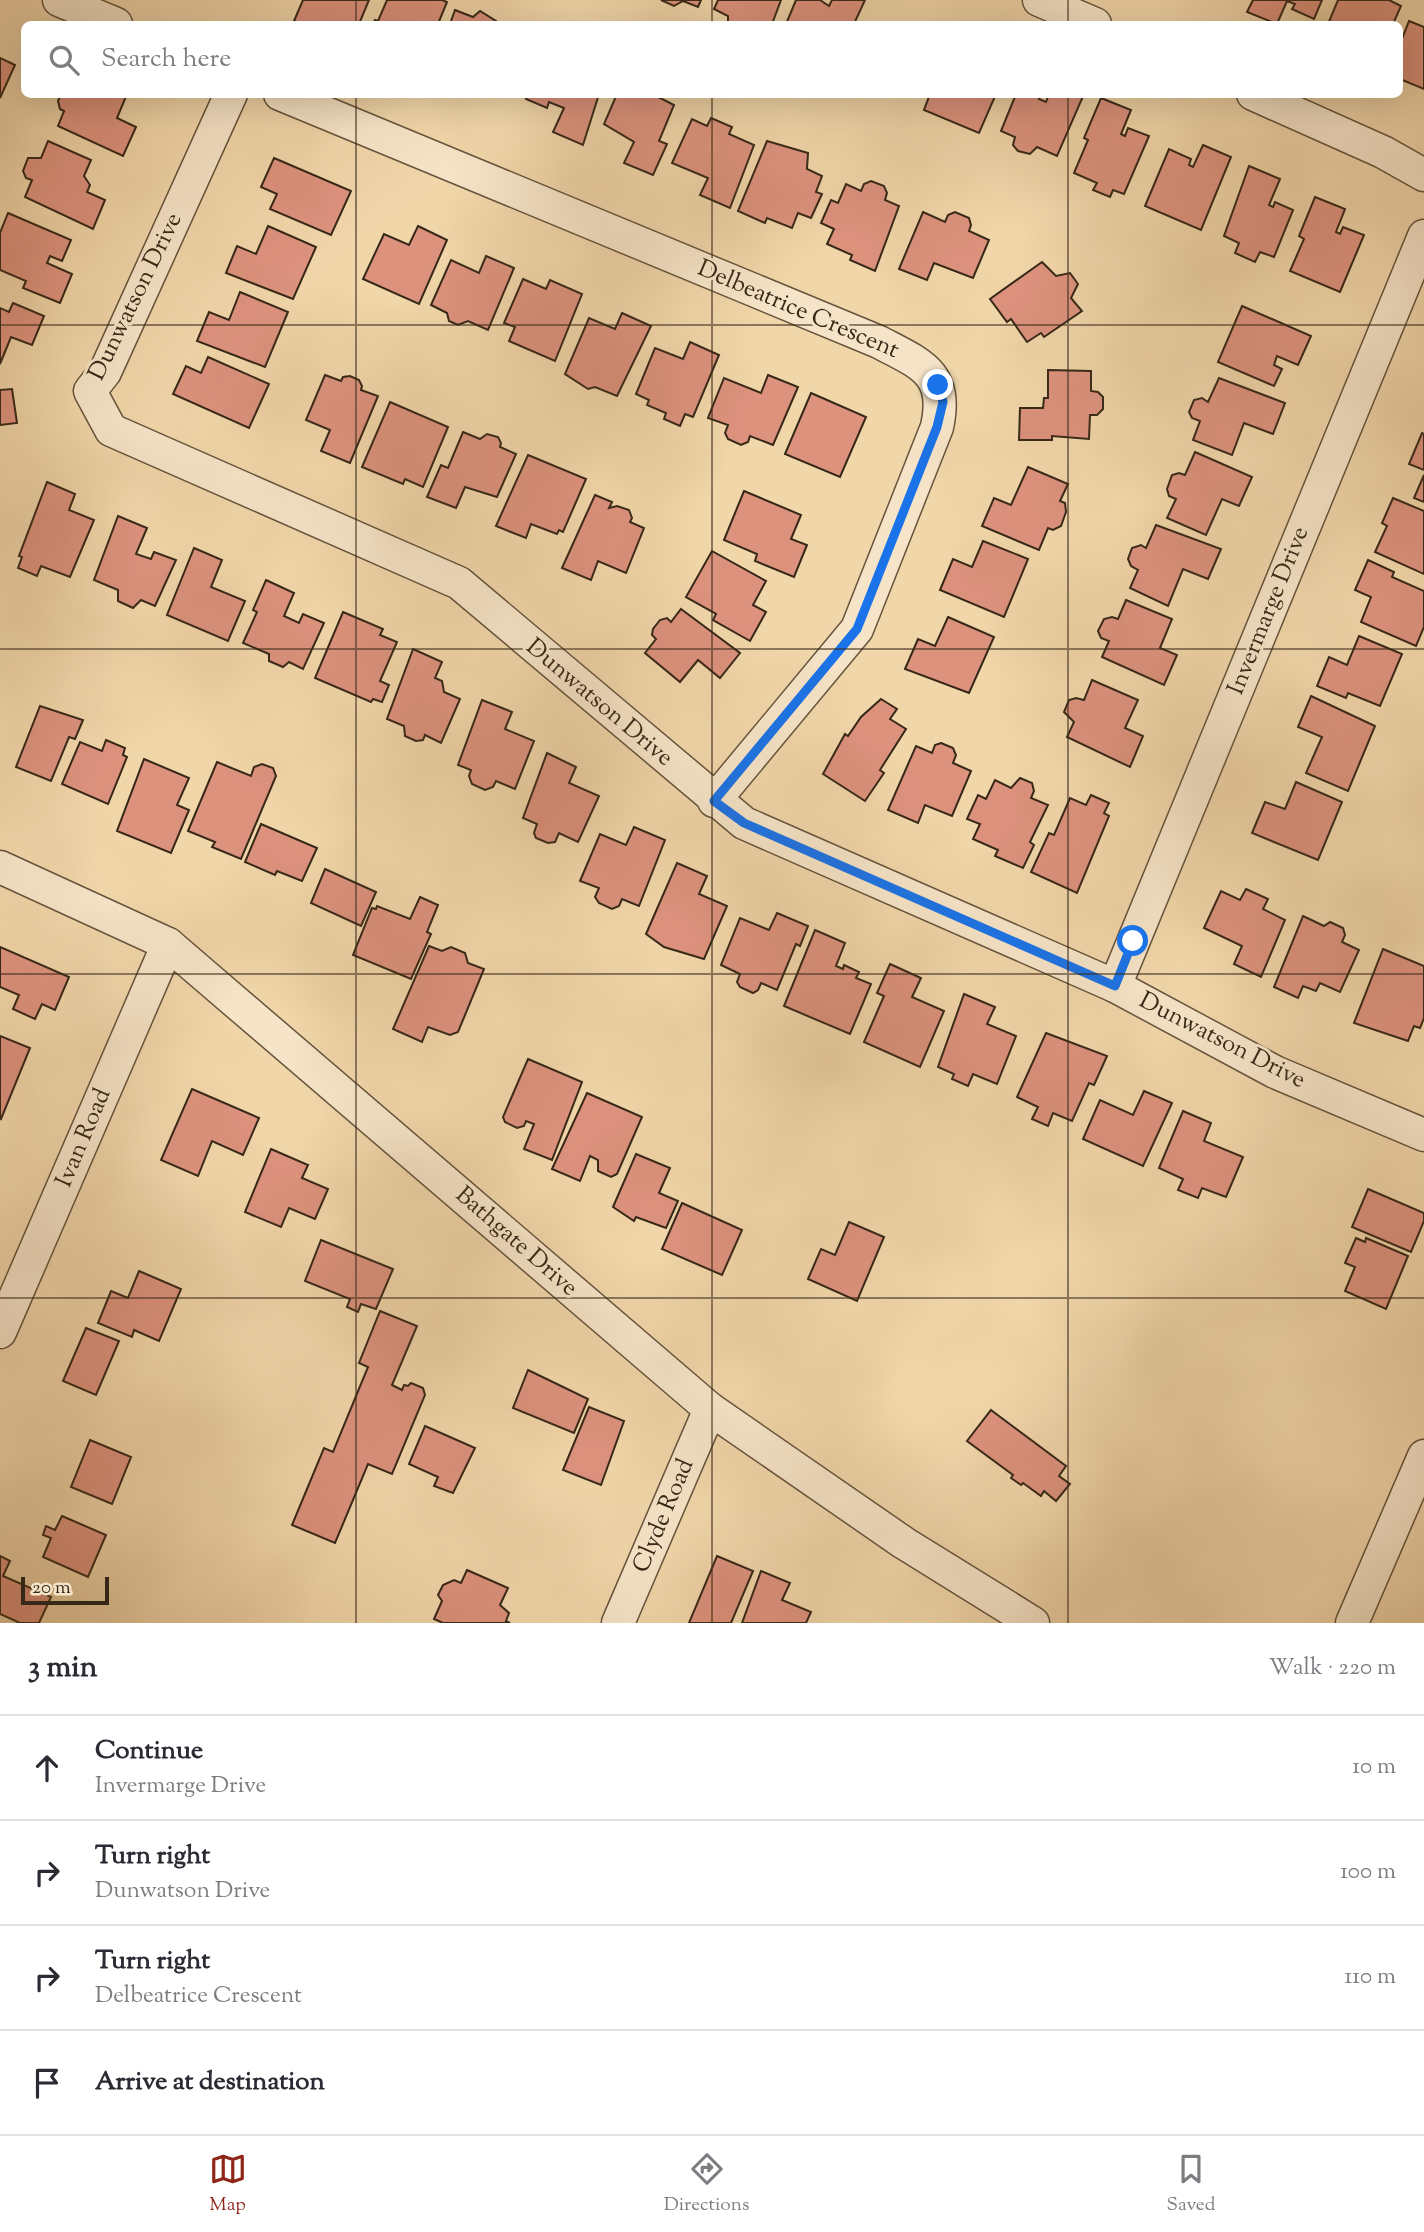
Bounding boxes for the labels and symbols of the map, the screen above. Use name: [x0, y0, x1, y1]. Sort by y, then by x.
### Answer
street label: Dunwatson Drive: [81, 207, 191, 387]
street label: Delbeatrice Crescent: [692, 252, 904, 368]
route end: [922, 369, 953, 400]
street label: Invermarge Drive: [1220, 522, 1318, 700]
street label: Dunwatson Drive: [518, 631, 680, 775]
route start: [1117, 925, 1148, 956]
street label: Dunwatson Drive: [1133, 984, 1311, 1098]
street label: Ivan Road: [48, 1083, 120, 1193]
street label: Bathgate Drive: [447, 1179, 585, 1305]
street label: Clyde Road: [625, 1453, 703, 1578]
scale bar: [21, 1574, 108, 1606]

